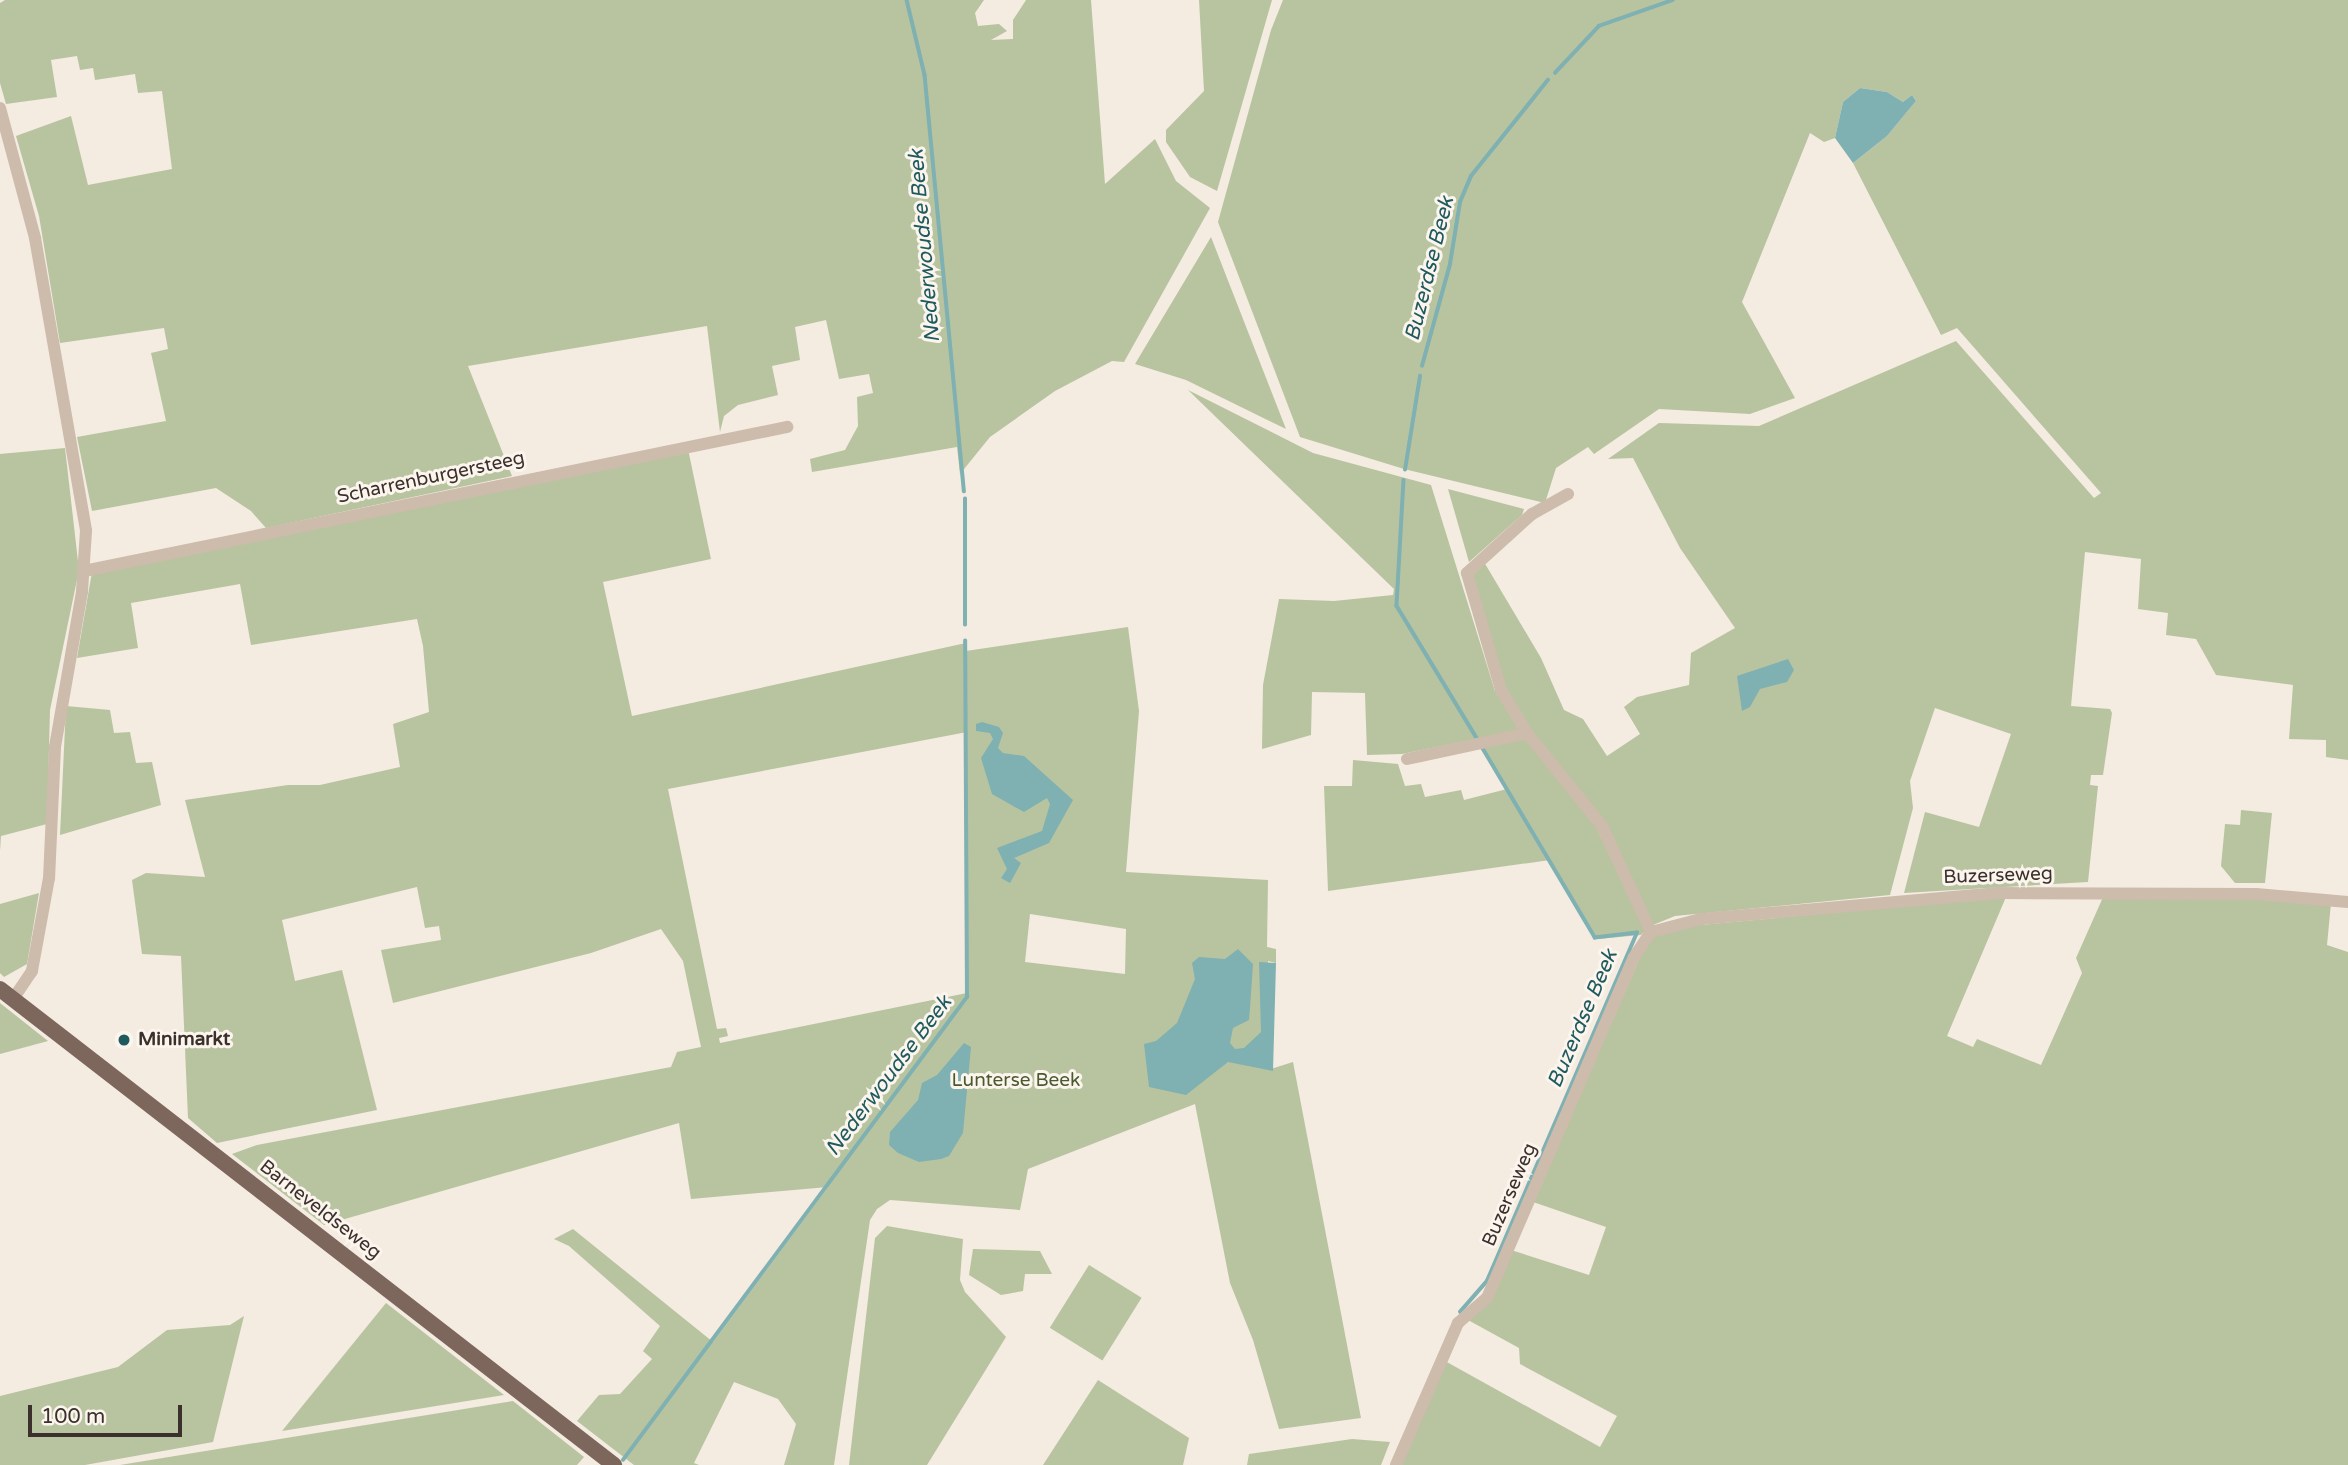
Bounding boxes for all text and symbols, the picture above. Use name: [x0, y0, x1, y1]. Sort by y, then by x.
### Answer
water label: Nederwoudse Beek: [904, 148, 946, 344]
water label: Buzerdse Beek: [1400, 194, 1460, 344]
street label: Scharrenburgersteeg: [335, 447, 527, 509]
street label: Buzerseweg: [1943, 863, 2053, 889]
water label: Buzerdse Beek: [1543, 946, 1623, 1092]
water label: Nederwoudse Beek: [821, 991, 957, 1161]
place label: Minimarkt: [138, 1029, 230, 1051]
marker: Minimarkt: [116, 1032, 132, 1048]
park label: Lunterse Beek: [952, 1070, 1080, 1092]
street label: Buzerseweg: [1478, 1140, 1542, 1250]
street label: Barneveldseweg: [255, 1155, 385, 1265]
scale bar: [32, 1392, 186, 1436]
text: 100 m: [41, 1404, 105, 1429]

